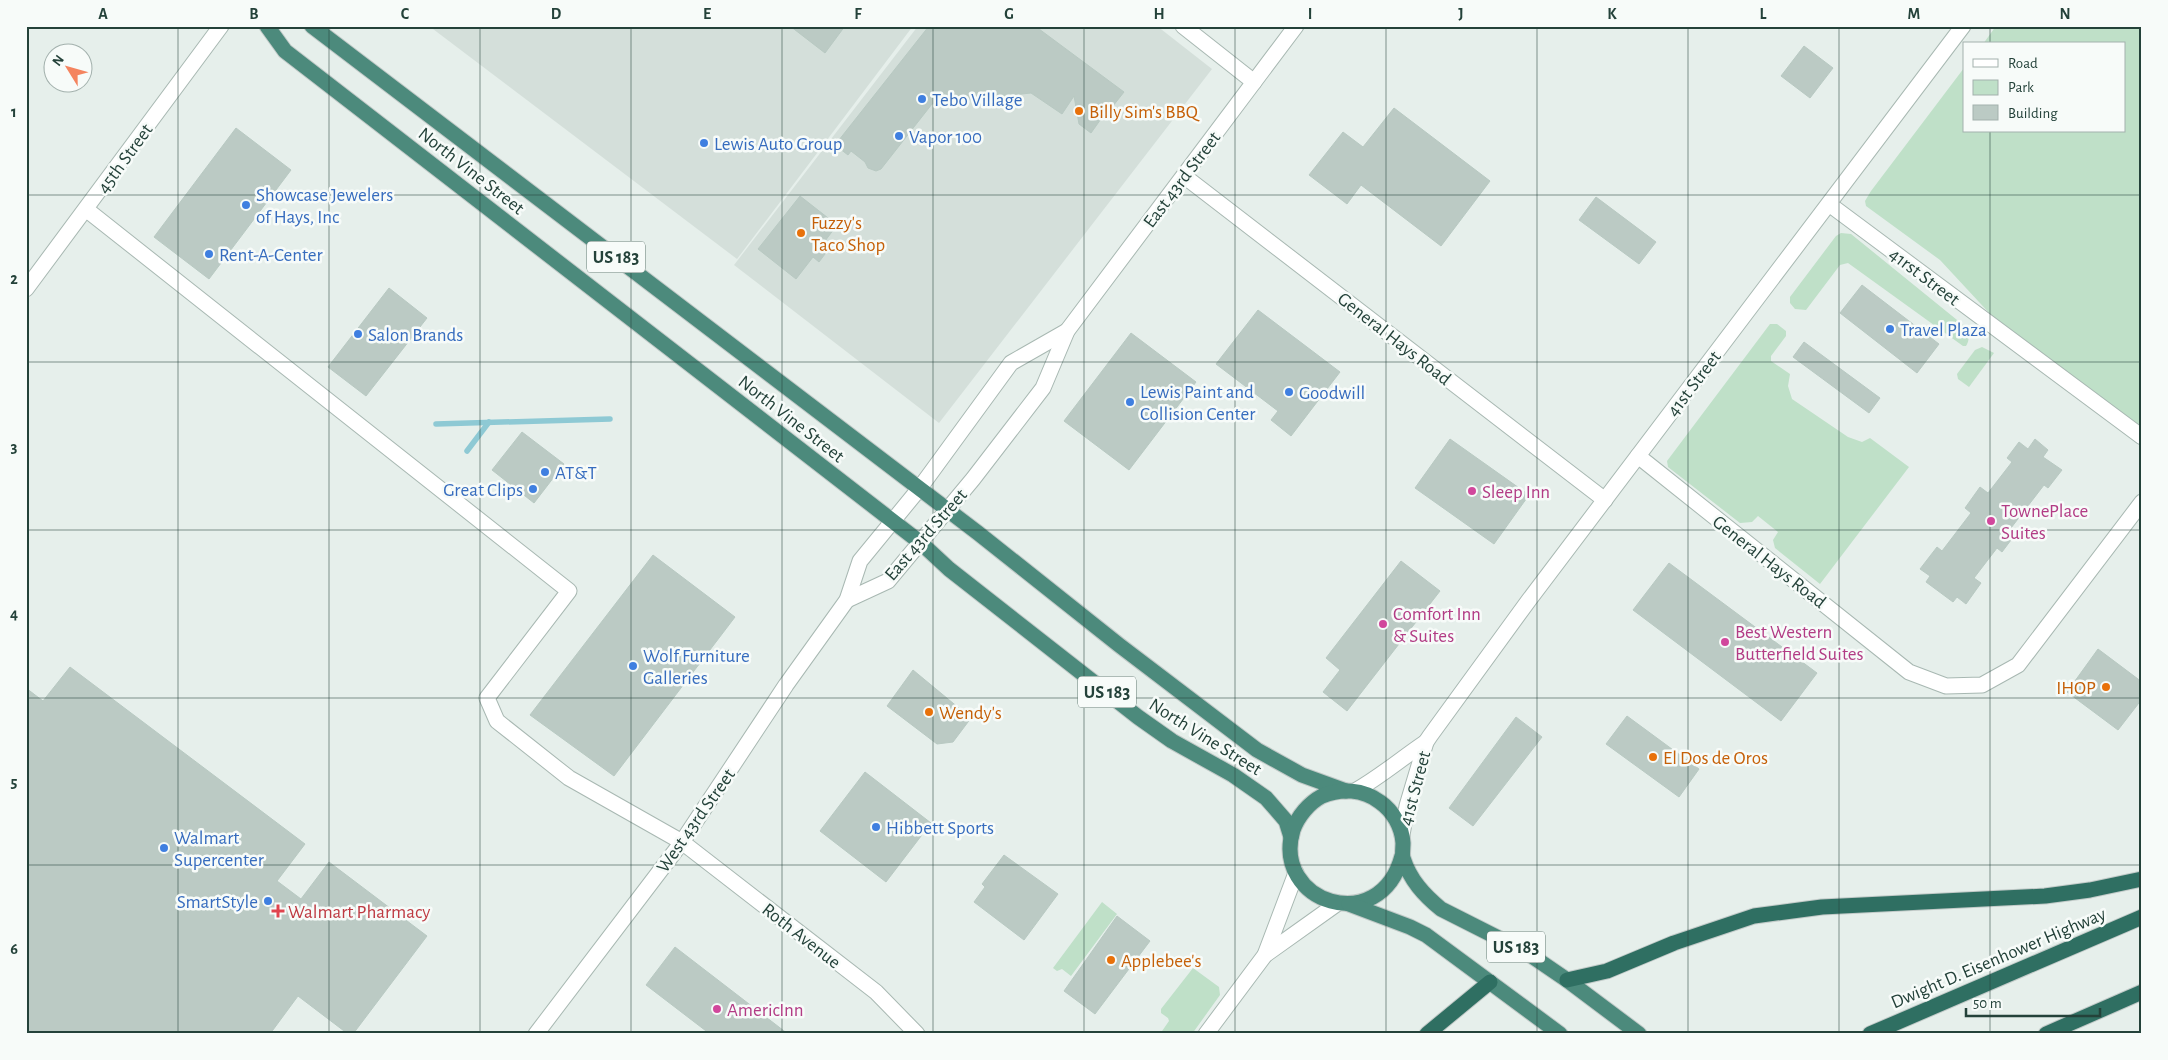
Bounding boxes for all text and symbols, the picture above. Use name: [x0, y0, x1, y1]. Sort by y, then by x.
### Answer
text: A: [98, 6, 108, 22]
text: B: [249, 6, 259, 22]
text: C: [401, 6, 410, 22]
text: D: [551, 6, 562, 22]
text: E: [703, 6, 711, 22]
text: F: [854, 6, 862, 22]
text: G: [1004, 6, 1014, 22]
text: H: [1153, 6, 1165, 22]
text: I: [1308, 6, 1312, 22]
text: J: [1458, 6, 1464, 22]
text: K: [1607, 6, 1617, 22]
text: L: [1760, 6, 1767, 22]
text: M: [1908, 6, 1920, 22]
text: N: [2059, 6, 2071, 22]
north arrow: [42, 42, 92, 92]
legend: [1963, 42, 2126, 132]
text: N: [50, 53, 67, 69]
text: Road: [2008, 56, 2038, 71]
text: Park: [2008, 80, 2034, 95]
place label: Tebo Village: [932, 91, 1023, 110]
marker: Tebo Village: [916, 93, 928, 105]
place label: Billy Sim's BBQ: [1089, 103, 1200, 122]
text: 1: [11, 104, 17, 120]
marker: Billy Sim's BBQ: [1073, 105, 1085, 117]
text: Building: [2008, 106, 2058, 121]
street label: 45th Street: [94, 121, 157, 197]
street label: North Vine Street: [415, 124, 528, 218]
place label: Vapor 100: [909, 128, 982, 147]
street label: East 43rd Street: [1140, 128, 1224, 231]
marker: Vapor 100: [893, 130, 905, 142]
place label: Lewis Auto Group: [714, 135, 842, 154]
marker: Lewis Auto Group: [698, 137, 710, 149]
place label: Showcase Jewelers of Hays, Inc: [256, 186, 393, 227]
marker: Showcase Jewelers of Hays, Inc: [240, 199, 252, 211]
place label: Fuzzy's Taco Shop: [811, 214, 885, 255]
marker: Fuzzy's Taco Shop: [795, 227, 807, 239]
road number: US 183: [587, 242, 645, 272]
street label: 41rst Street: [1885, 245, 1963, 310]
place label: Rent-A-Center: [219, 246, 323, 265]
marker: Rent-A-Center: [203, 248, 215, 260]
text: 2: [10, 271, 18, 287]
street label: General Hays Road: [1334, 289, 1454, 389]
place label: Travel Plaza: [1900, 321, 1987, 340]
marker: Travel Plaza: [1884, 323, 1896, 335]
place label: Salon Brands: [368, 326, 463, 345]
marker: Salon Brands: [352, 328, 364, 340]
street label: 41st Street: [1664, 348, 1725, 420]
street label: North Vine Street: [735, 372, 848, 466]
place label: Lewis Paint and Collision Center: [1140, 383, 1255, 424]
place label: Goodwill: [1299, 384, 1365, 403]
marker: Goodwill: [1283, 386, 1295, 398]
marker: Lewis Paint and Collision Center: [1124, 396, 1136, 408]
text: 3: [11, 439, 18, 455]
place label: AT&T: [555, 464, 597, 483]
marker: AT&T: [539, 466, 551, 478]
place label: Great Clips: [443, 481, 523, 500]
marker: Great Clips: [527, 483, 539, 495]
place label: Sleep Inn: [1482, 483, 1550, 502]
marker: Sleep Inn: [1466, 485, 1478, 497]
street label: East 43rd Street: [881, 486, 971, 584]
place label: TownePlace Suites: [2001, 502, 2088, 543]
street label: General Hays Road: [1709, 512, 1829, 612]
marker: TownePlace Suites: [1985, 515, 1997, 527]
place label: Comfort Inn & Suites: [1393, 605, 1481, 646]
text: 4: [10, 606, 18, 622]
marker: Comfort Inn & Suites: [1377, 618, 1389, 630]
place label: Best Western Butterfield Suites: [1735, 623, 1863, 664]
marker: Best Western Butterfield Suites: [1719, 636, 1731, 648]
place label: Wolf Furniture Galleries: [643, 647, 750, 688]
marker: Wolf Furniture Galleries: [627, 660, 639, 672]
road number: US 183: [1078, 676, 1136, 708]
place label: IHOP: [2056, 679, 2096, 698]
marker: IHOP: [2100, 681, 2112, 693]
street label: North Vine Street: [1146, 695, 1265, 779]
place label: Wendy's: [939, 704, 1002, 723]
marker: Wendy's: [923, 706, 935, 718]
street label: 41st Street: [1396, 749, 1435, 828]
place label: El Dos de Oros: [1663, 749, 1768, 768]
marker: El Dos de Oros: [1647, 751, 1659, 763]
street label: West 43rd Street: [653, 765, 739, 876]
text: 5: [11, 774, 18, 790]
place label: Hibbett Sports: [886, 819, 994, 838]
marker: Hibbett Sports: [870, 821, 882, 833]
place label: Walmart Supercenter: [174, 829, 264, 870]
marker: Walmart Supercenter: [158, 842, 170, 854]
place label: SmartStyle: [177, 893, 258, 912]
marker: SmartStyle: [262, 895, 274, 907]
street label: Roth Avenue: [758, 900, 844, 972]
place label: Walmart Pharmacy: [288, 903, 430, 922]
street label: Dwight D. Eisenhower Highway: [1888, 904, 2109, 1012]
marker: Walmart Pharmacy: [272, 905, 284, 917]
road number: US 183: [1487, 932, 1545, 962]
text: 6: [10, 941, 18, 957]
place label: Applebee's: [1121, 952, 1201, 971]
marker: Applebee's: [1105, 954, 1117, 966]
scale bar: [1966, 985, 2099, 1017]
text: 50 m: [1973, 996, 2002, 1011]
place label: AmericInn: [727, 1001, 804, 1020]
marker: AmericInn: [711, 1003, 723, 1015]

